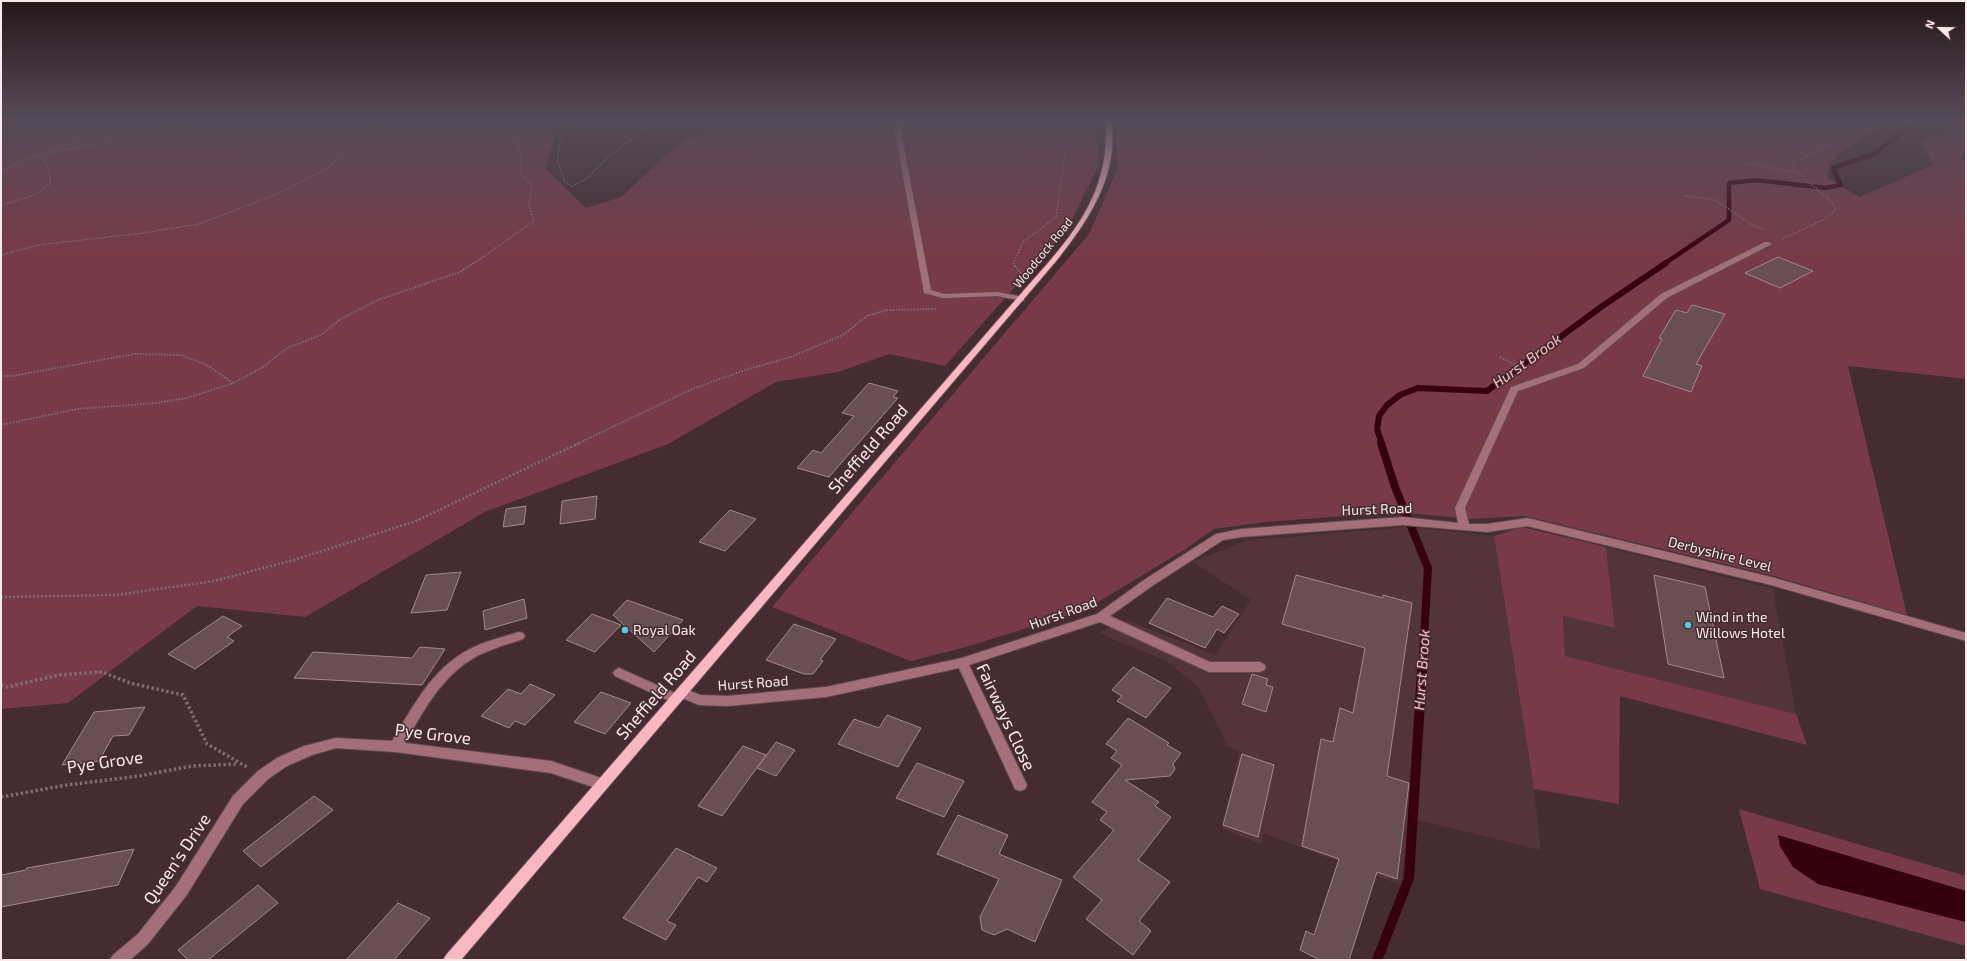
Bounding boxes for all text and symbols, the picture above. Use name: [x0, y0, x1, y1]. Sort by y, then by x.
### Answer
north arrow: [1919, 8, 1959, 48]
text: N: [1922, 18, 1937, 30]
street label: Woodcock Road: [1010, 214, 1075, 290]
water label: Hurst Brook: [1488, 329, 1565, 391]
street label: Sheffield Road: [823, 400, 911, 497]
street label: Hurst Road: [1341, 499, 1413, 518]
street label: Derbyshire Level: [1667, 532, 1775, 575]
street label: Hurst Road: [1027, 592, 1099, 633]
place label: Wind in the Willows Hotel: [1696, 608, 1786, 641]
marker: Wind in the Willows Hotel: [1683, 620, 1693, 630]
place label: Royal Oak: [633, 621, 696, 638]
marker: Royal Oak: [620, 625, 630, 635]
water label: Hurst Brook: [1409, 629, 1433, 711]
street label: Sheffield Road: [611, 646, 699, 743]
street label: Fairways Close: [972, 660, 1040, 774]
street label: Hurst Road: [717, 672, 789, 693]
street label: Pye Grove: [394, 718, 472, 749]
street label: Pye Grove: [65, 746, 144, 777]
street label: Queen's Drive: [138, 809, 215, 908]

